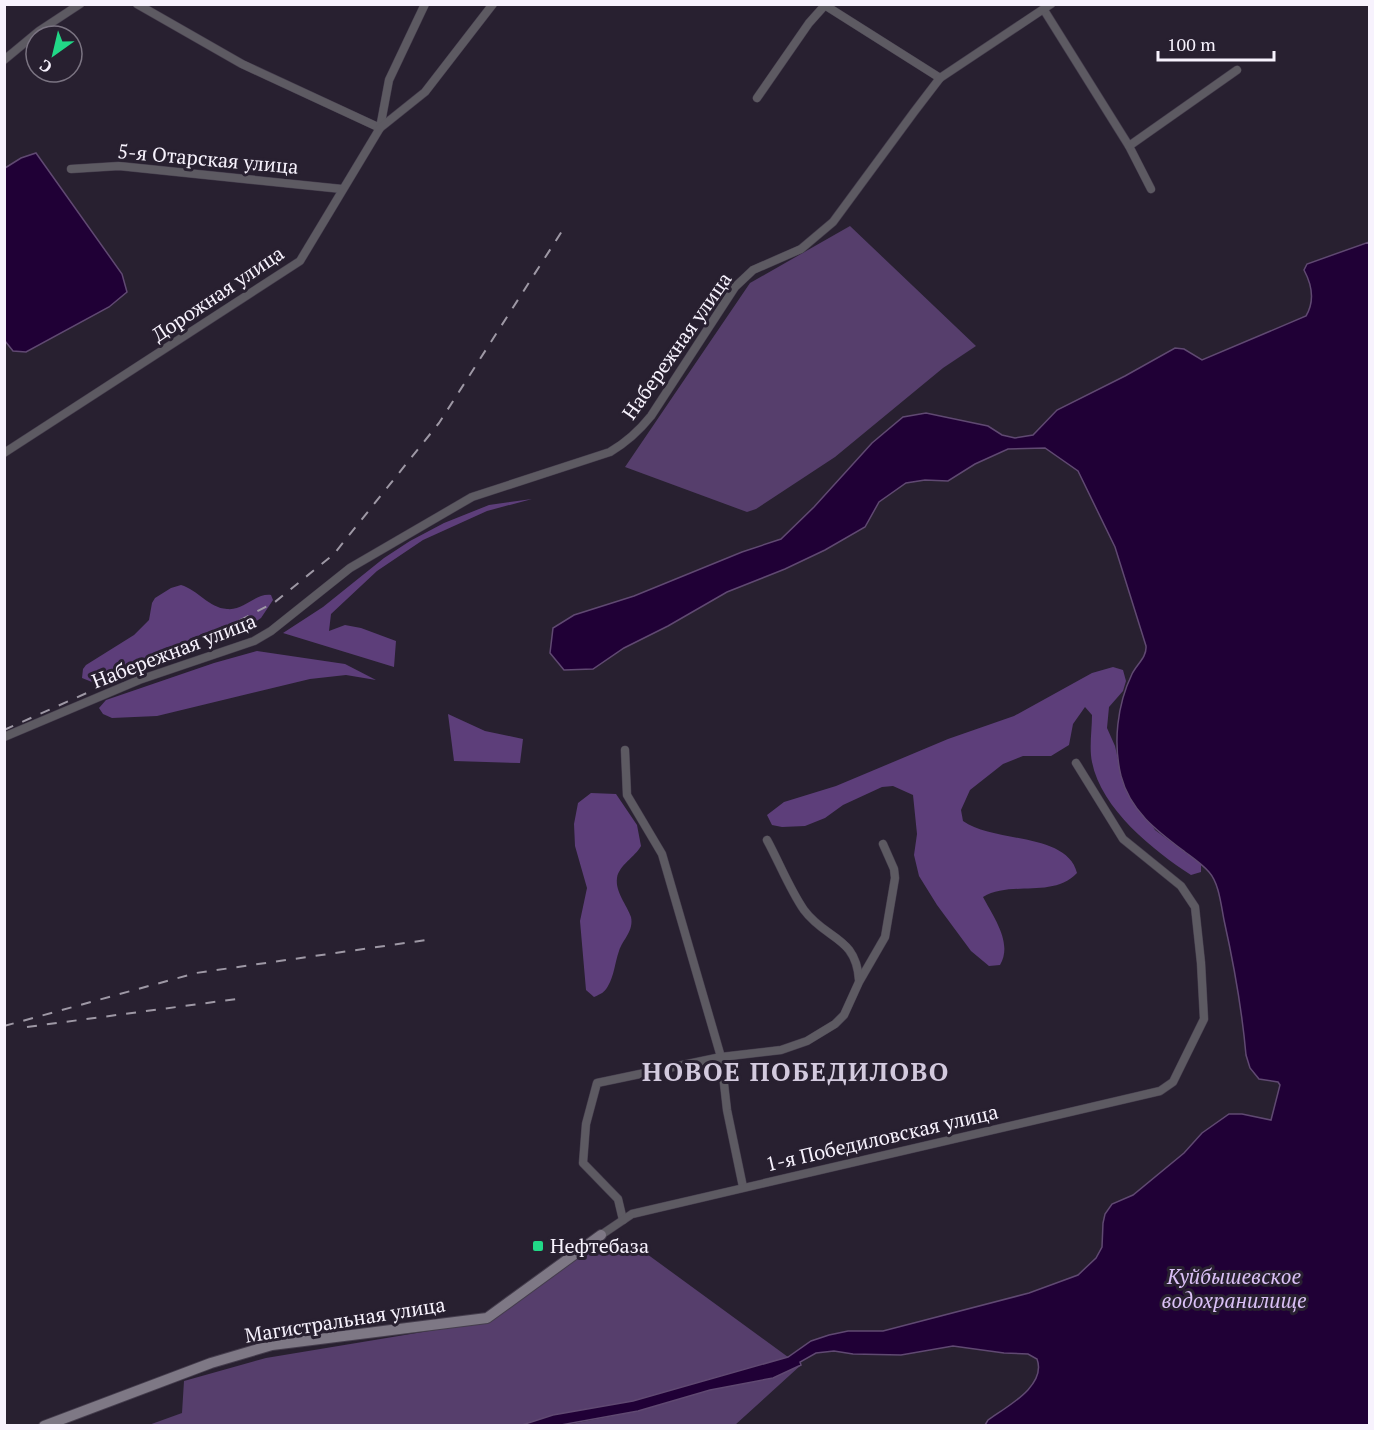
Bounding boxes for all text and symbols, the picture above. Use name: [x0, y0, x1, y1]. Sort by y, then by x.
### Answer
north arrow: [24, 24, 84, 84]
scale bar: [1158, 24, 1274, 62]
text: 100 m: [1167, 32, 1216, 56]
text: С: [35, 54, 56, 78]
street label: 5-я Отарская улица: [116, 137, 300, 180]
street label: Дорожная улица: [146, 239, 289, 348]
street label: Набережная улица: [616, 267, 738, 425]
street label: Набережная улица: [88, 607, 260, 694]
district label: НОВОЕ ПОБЕДИЛОВО: [642, 1054, 950, 1088]
street label: 1-я Победиловская улица: [763, 1098, 1001, 1177]
place label: Нефтебаза: [550, 1232, 649, 1259]
marker: Нефтебаза: [531, 1239, 545, 1253]
water label: Куйбышевское водохранилище: [1161, 1262, 1307, 1314]
street label: Магистральная улица: [243, 1290, 447, 1349]

